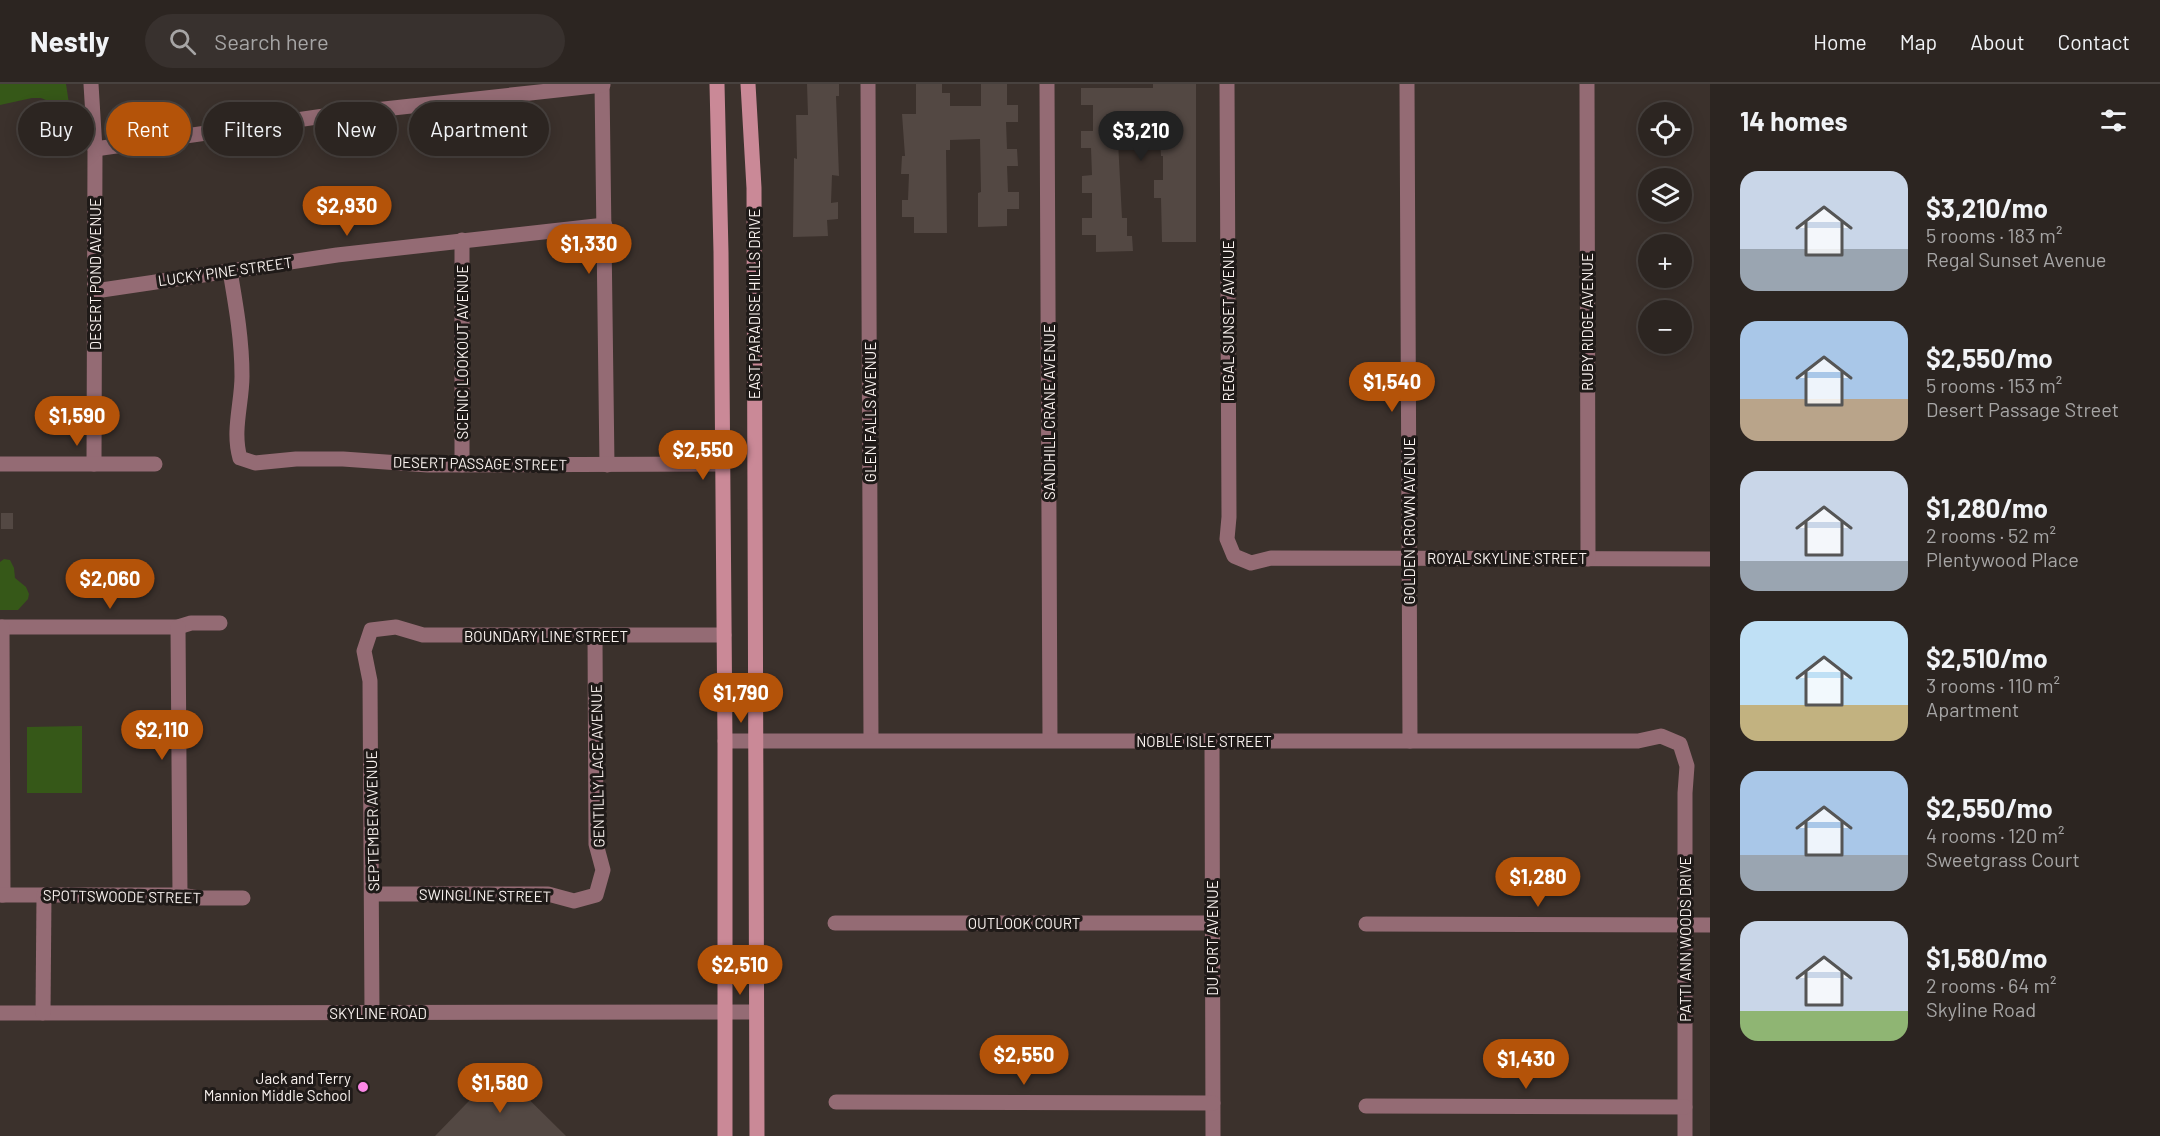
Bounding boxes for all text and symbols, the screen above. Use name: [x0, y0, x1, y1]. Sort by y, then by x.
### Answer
search box: [145, 14, 565, 68]
text: Nestly: [30, 24, 109, 58]
icon: search: [166, 25, 199, 58]
text: Search here: [214, 28, 329, 54]
text: Home: [1813, 29, 1867, 54]
text: Map: [1900, 29, 1937, 54]
text: About: [1970, 29, 2025, 54]
text: Contact: [2058, 29, 2130, 54]
chip: Buy: [18, 102, 94, 156]
chip: Rent: [106, 102, 191, 156]
chip: Filters: [203, 102, 303, 156]
chip: New: [315, 102, 397, 156]
chip: Apartment: [409, 102, 549, 156]
map controls: [1638, 102, 1692, 354]
button: locate: [1638, 102, 1692, 156]
icon: filters: [2097, 104, 2130, 137]
text: 14 homes: [1740, 105, 1847, 136]
pin: $3,210: [1092, 111, 1190, 162]
text: $3,210: [1112, 118, 1170, 142]
button: layers: [1638, 168, 1692, 222]
pin: $2,930: [298, 186, 396, 237]
text: $3,210/mo: [1926, 192, 2048, 223]
text: $2,930: [317, 193, 377, 217]
icon: home: [1788, 195, 1860, 267]
street label: DESERT POND AVENUE: [86, 198, 104, 350]
street label: EAST PARADISE HILLS DRIVE: [745, 209, 763, 399]
text: 5 rooms · 183 m²: [1926, 223, 2062, 247]
pin: $1,330: [540, 224, 638, 275]
text: $1,330: [561, 231, 617, 255]
button: +: [1638, 234, 1692, 288]
street label: REGAL SUNSET AVENUE: [1219, 240, 1237, 402]
text: Regal Sunset Avenue: [1926, 247, 2107, 271]
street label: LUCKY PINE STREET: [157, 253, 293, 289]
street label: RUBY RIDGE AVENUE: [1578, 253, 1596, 391]
street label: SCENIC LOOKOUT AVENUE: [453, 265, 471, 439]
button: −: [1638, 300, 1692, 354]
street label: SANDHILL CRANE AVENUE: [1040, 324, 1058, 500]
street label: GLEN FALLS AVENUE: [861, 342, 879, 482]
text: $2,550/mo: [1926, 342, 2053, 373]
icon: home: [1788, 345, 1860, 417]
pin: $1,540: [1343, 362, 1441, 413]
text: $1,540: [1363, 369, 1421, 393]
text: 5 rooms · 153 m²: [1926, 373, 2062, 397]
pin: $1,590: [28, 396, 126, 447]
text: Desert Passage Street: [1926, 397, 2119, 421]
text: $1,590: [49, 403, 105, 427]
pin: $2,550: [654, 430, 752, 481]
text: $2,550: [673, 437, 733, 461]
street label: GOLDEN CROWN AVENUE: [1400, 437, 1418, 605]
street label: DESERT PASSAGE STREET: [393, 452, 567, 474]
text: $1,280/mo: [1926, 492, 2048, 523]
icon: home: [1788, 495, 1860, 567]
text: 2 rooms · 52 m²: [1926, 523, 2056, 547]
text: Plentywood Place: [1926, 547, 2079, 571]
street label: ROYAL SKYLINE STREET: [1427, 549, 1587, 567]
pin: $2,060: [61, 559, 159, 610]
text: $2,060: [80, 566, 140, 590]
street label: BOUNDARY LINE STREET: [464, 627, 628, 645]
text: $2,510/mo: [1926, 642, 2048, 673]
icon: home: [1788, 645, 1860, 717]
pin: $1,790: [692, 673, 790, 724]
text: 3 rooms · 110 m²: [1926, 673, 2060, 697]
text: $1,790: [713, 680, 769, 704]
street label: GENTILLY LACE AVENUE: [587, 684, 607, 848]
text: Apartment: [1926, 697, 2019, 721]
pin: $2,110: [113, 710, 211, 761]
text: $2,110: [135, 717, 189, 741]
street label: NOBLE ISLE STREET: [1136, 732, 1272, 750]
street label: SEPTEMBER AVENUE: [362, 750, 382, 892]
text: $2,550/mo: [1926, 792, 2053, 823]
icon: home: [1788, 795, 1860, 867]
text: 4 rooms · 120 m²: [1926, 823, 2064, 847]
text: Sweetgrass Court: [1926, 847, 2080, 871]
street label: PATTI ANN WOODS DRIVE: [1676, 856, 1694, 1022]
pin: $1,280: [1489, 857, 1587, 908]
text: $1,280: [1509, 864, 1567, 888]
street label: DU FORT AVENUE: [1203, 880, 1221, 996]
street label: SWINGLINE STREET: [419, 885, 551, 905]
street label: SPOTTSWOODE STREET: [43, 886, 201, 906]
street label: OUTLOOK COURT: [968, 914, 1080, 932]
text: $1,580/mo: [1926, 942, 2048, 973]
pin: $2,510: [691, 945, 789, 996]
icon: home: [1788, 945, 1860, 1017]
text: $2,510: [712, 952, 768, 976]
text: 2 rooms · 64 m²: [1926, 973, 2056, 997]
text: Skyline Road: [1926, 997, 2036, 1021]
street label: SKYLINE ROAD: [329, 1004, 427, 1022]
pin: $2,550: [975, 1035, 1073, 1086]
pin: $1,430: [1477, 1039, 1575, 1090]
text: $2,550: [994, 1042, 1054, 1066]
text: $1,430: [1497, 1046, 1555, 1070]
pin: $1,580: [451, 1063, 549, 1114]
place label: Jack and Terry Mannion Middle School: [204, 1069, 351, 1104]
text: $1,580: [472, 1070, 528, 1094]
marker: Jack and Terry Mannion Middle School: [356, 1080, 370, 1094]

